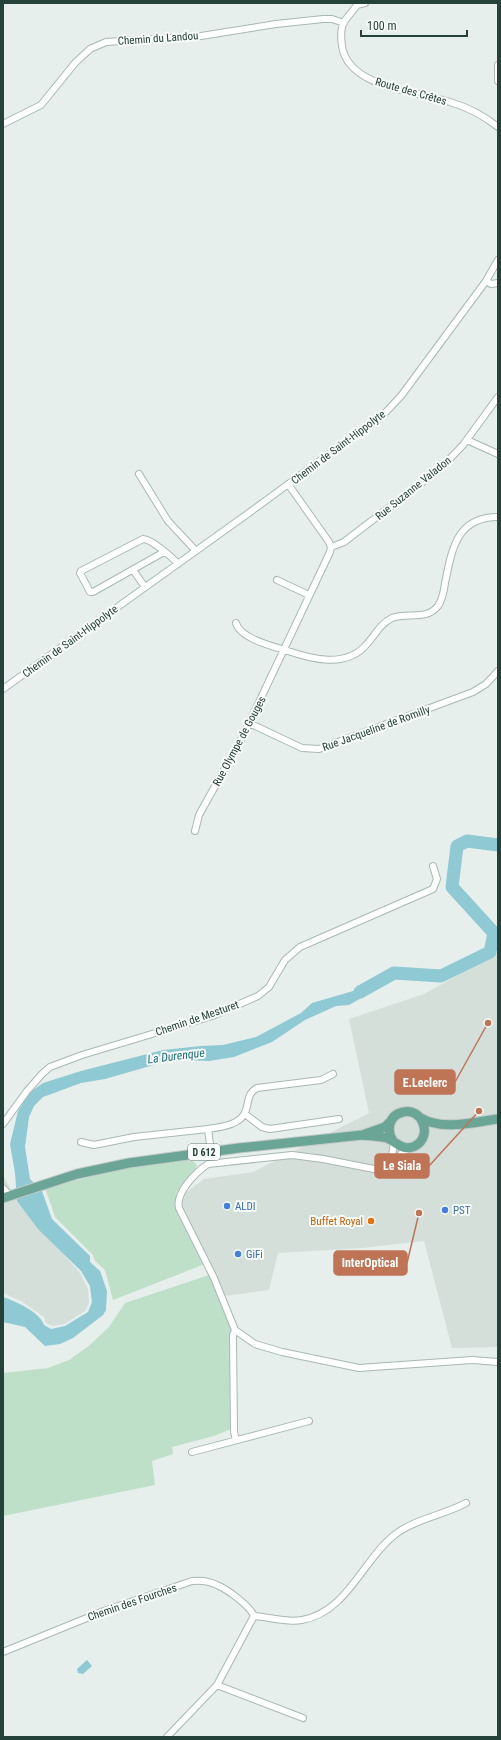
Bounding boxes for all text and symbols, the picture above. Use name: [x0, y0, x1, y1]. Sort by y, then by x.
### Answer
scale bar: [361, 12, 467, 38]
text: 100 m: [367, 19, 397, 33]
street label: Chemin du Landou: [117, 29, 199, 48]
street label: Route des Crêtes: [374, 75, 448, 108]
street label: Chemin de Saint-Hippolyte: [289, 408, 388, 487]
street label: Rue Suzanne Valadon: [373, 454, 454, 523]
street label: Chemin de Saint-Hippolyte: [20, 602, 120, 680]
street label: Rue Olympe de Gouges: [210, 694, 269, 788]
street label: Rue Jacqueline de Romilly: [321, 703, 432, 754]
street label: Chemin de Mesturet: [154, 998, 241, 1039]
water label: La Durenque: [147, 1045, 206, 1066]
callout: E.Leclerc: [395, 1070, 455, 1094]
text: E.Leclerc: [403, 1076, 448, 1090]
road number: D 612: [188, 1144, 220, 1160]
callout: Le Siala: [375, 1154, 429, 1178]
text: Le Siala: [383, 1159, 421, 1173]
place label: ALDI: [235, 1200, 256, 1213]
marker: ALDI: [222, 1201, 232, 1211]
place label: PST: [453, 1204, 471, 1217]
marker: PST: [440, 1205, 450, 1215]
place label: Buffet Royal: [310, 1215, 363, 1228]
marker: Buffet Royal: [366, 1216, 376, 1226]
place label: GiFi: [246, 1248, 263, 1261]
marker: GiFi: [233, 1249, 243, 1259]
callout: InterOptical: [334, 1251, 407, 1275]
text: InterOptical: [342, 1256, 398, 1270]
street label: Chemin des Fourches: [86, 1581, 178, 1624]

